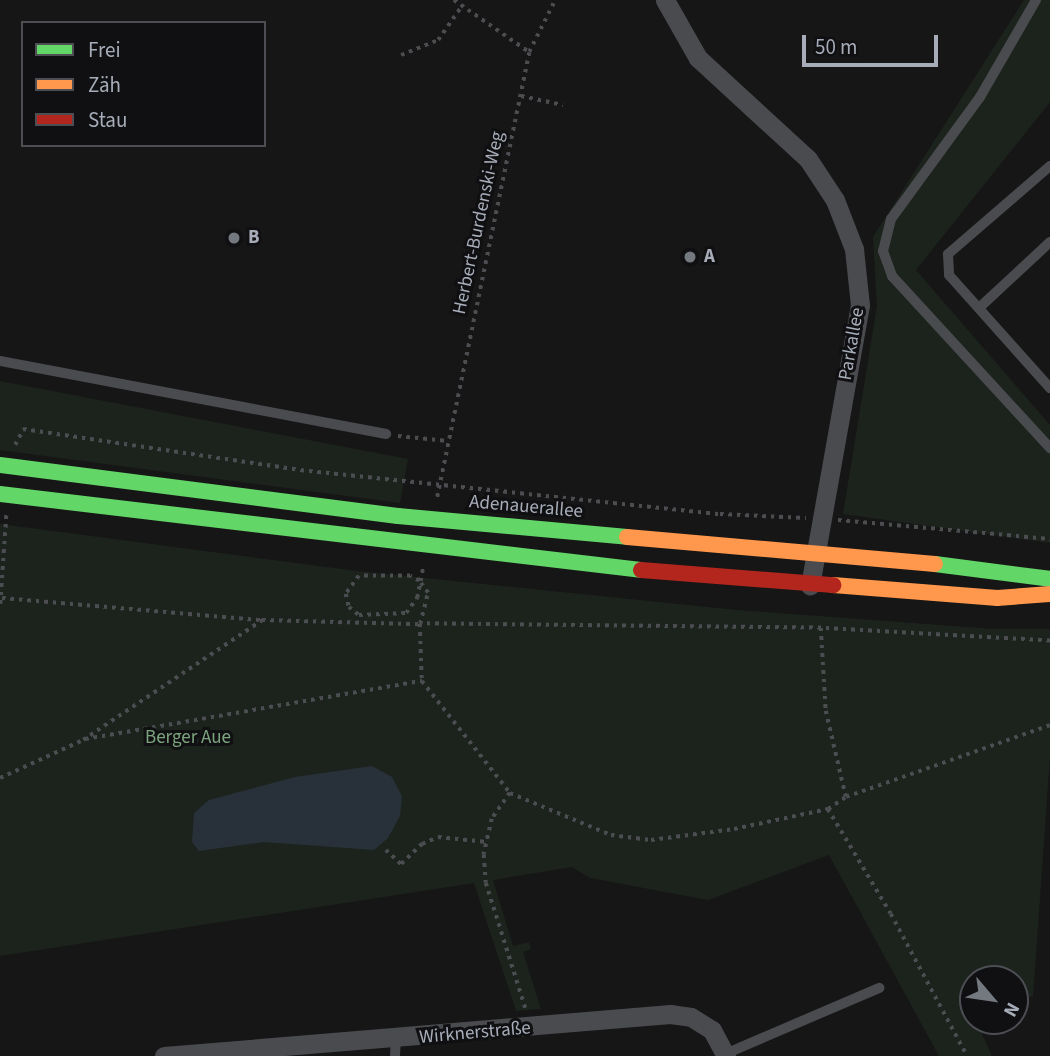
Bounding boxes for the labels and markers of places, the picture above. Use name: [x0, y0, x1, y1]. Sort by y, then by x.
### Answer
place label: B: [248, 227, 259, 249]
marker: B: [226, 230, 242, 246]
place label: A: [704, 246, 715, 268]
marker: A: [682, 249, 698, 265]

